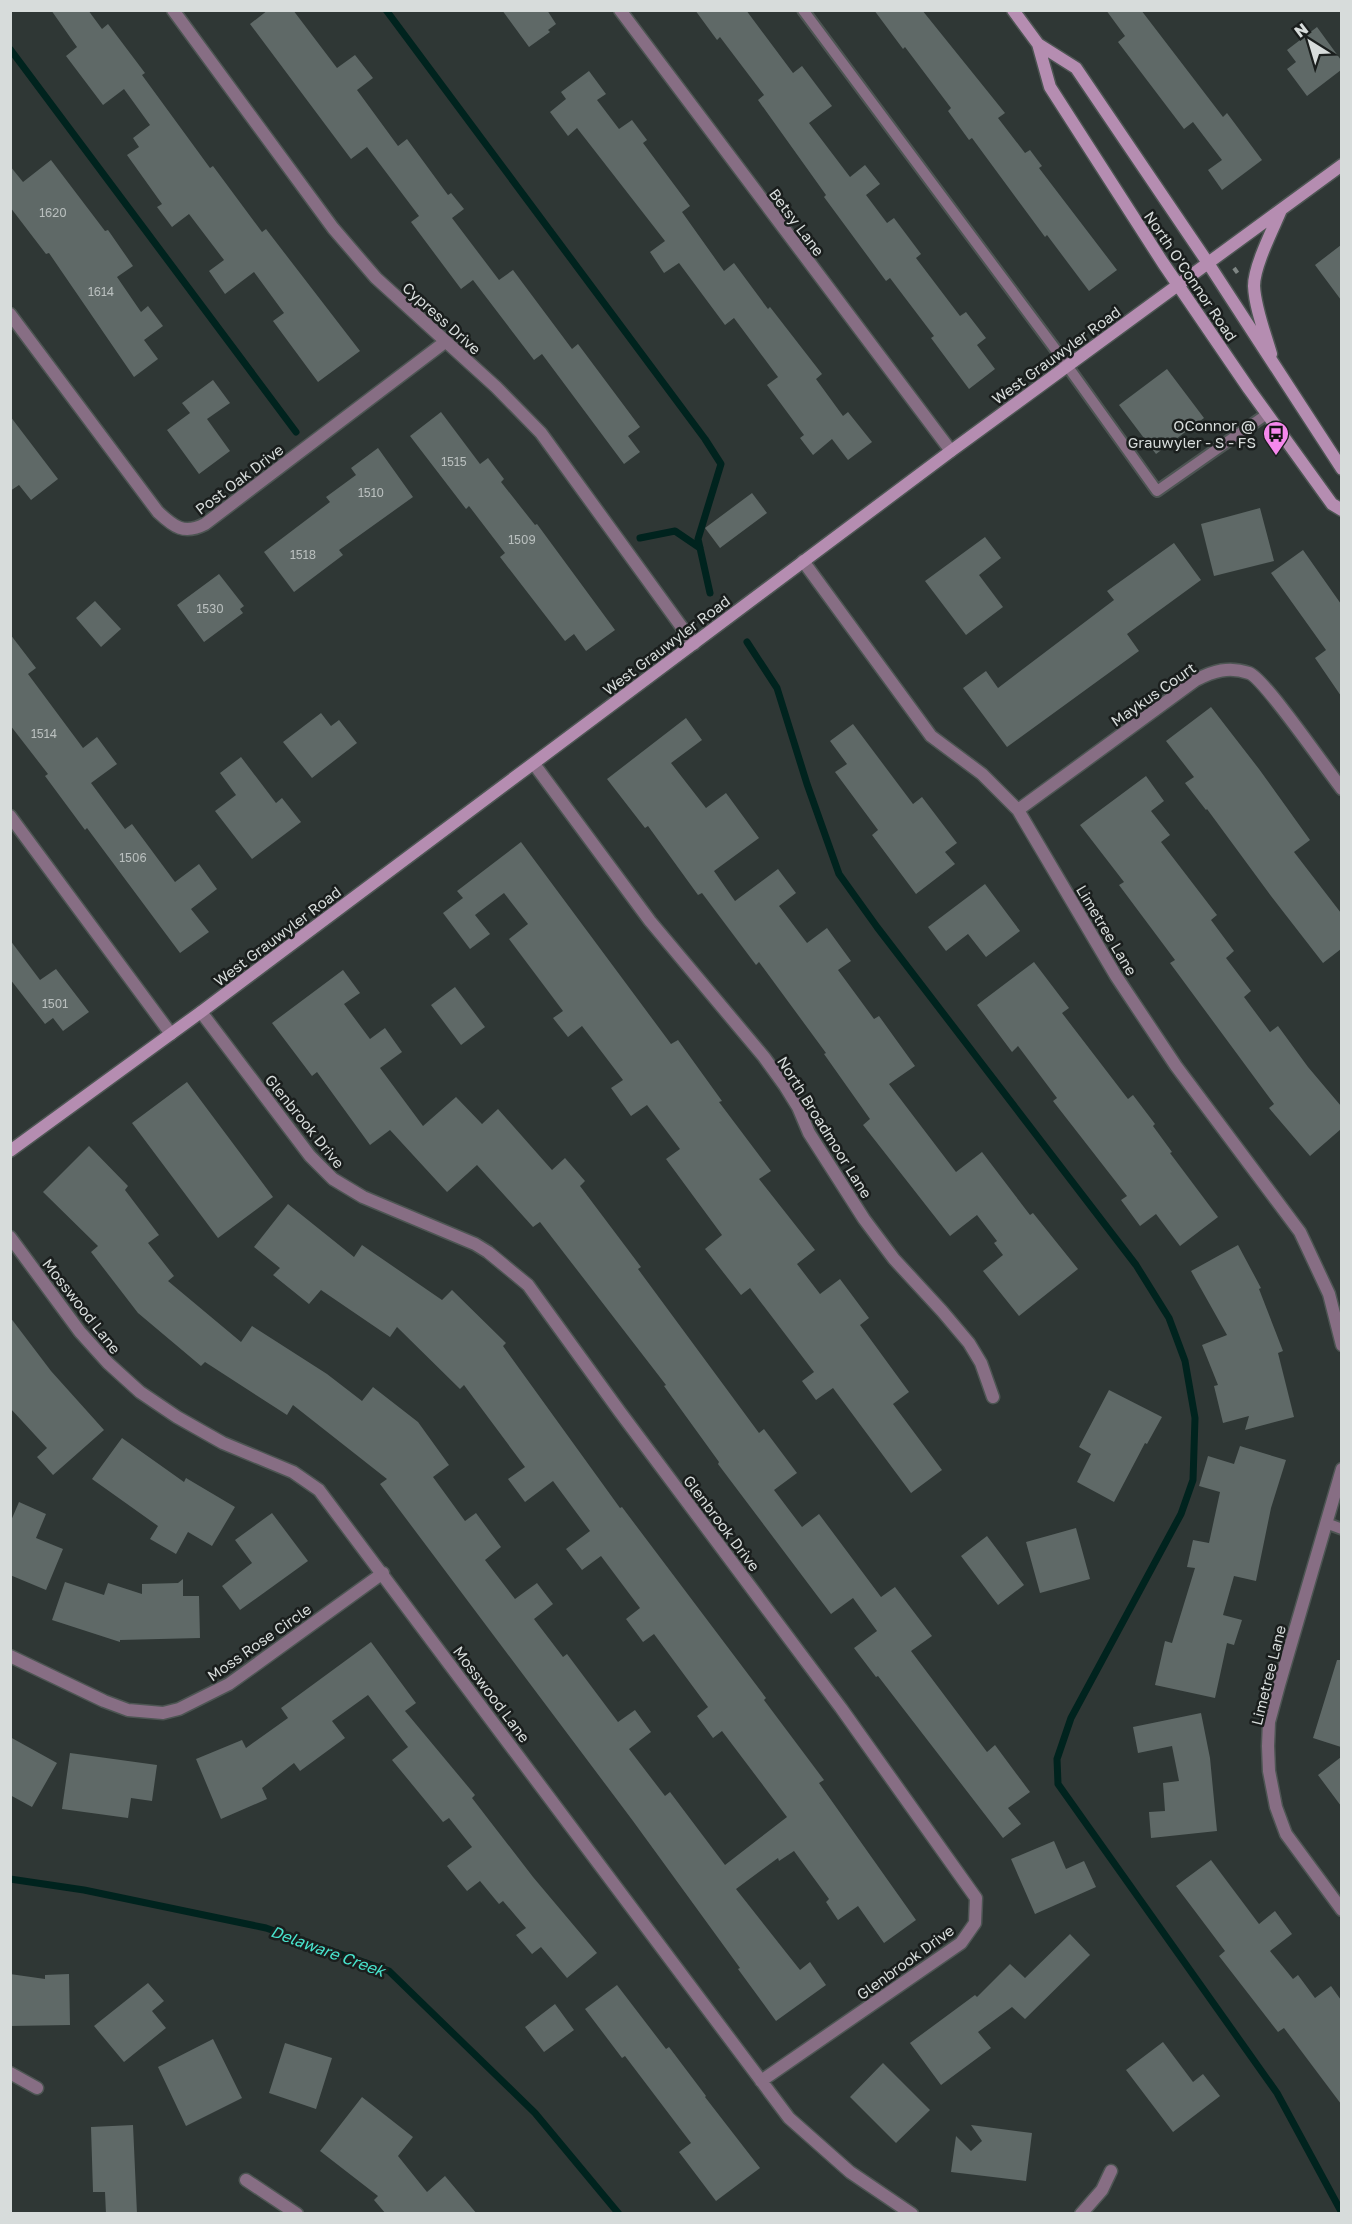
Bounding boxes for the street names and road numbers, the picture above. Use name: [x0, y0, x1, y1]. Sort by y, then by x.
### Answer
street label: Betsy Lane: [766, 185, 828, 260]
street label: North O'Connor Road: [1141, 208, 1241, 344]
street label: Cypress Drive: [399, 278, 485, 358]
street label: West Grauwyler Road: [988, 302, 1124, 408]
street label: Post Oak Drive: [192, 440, 287, 518]
street label: West Grauwyler Road: [599, 591, 733, 699]
street label: Maykus Court: [1107, 658, 1199, 730]
street label: Limetree Lane: [1073, 881, 1141, 979]
street label: West Grauwyler Road: [210, 882, 344, 990]
street label: North Broadmoor Lane: [774, 1053, 876, 1202]
street label: Glenbrook Drive: [262, 1070, 349, 1172]
street label: Mosswood Lane: [39, 1255, 125, 1357]
street label: Glenbrook Drive: [680, 1471, 764, 1575]
street label: Moss Rose Circle: [204, 1599, 315, 1684]
street label: Limetree Lane: [1247, 1623, 1289, 1727]
street label: Mosswood Lane: [450, 1642, 534, 1746]
street label: Glenbrook Drive: [853, 1921, 957, 2003]

